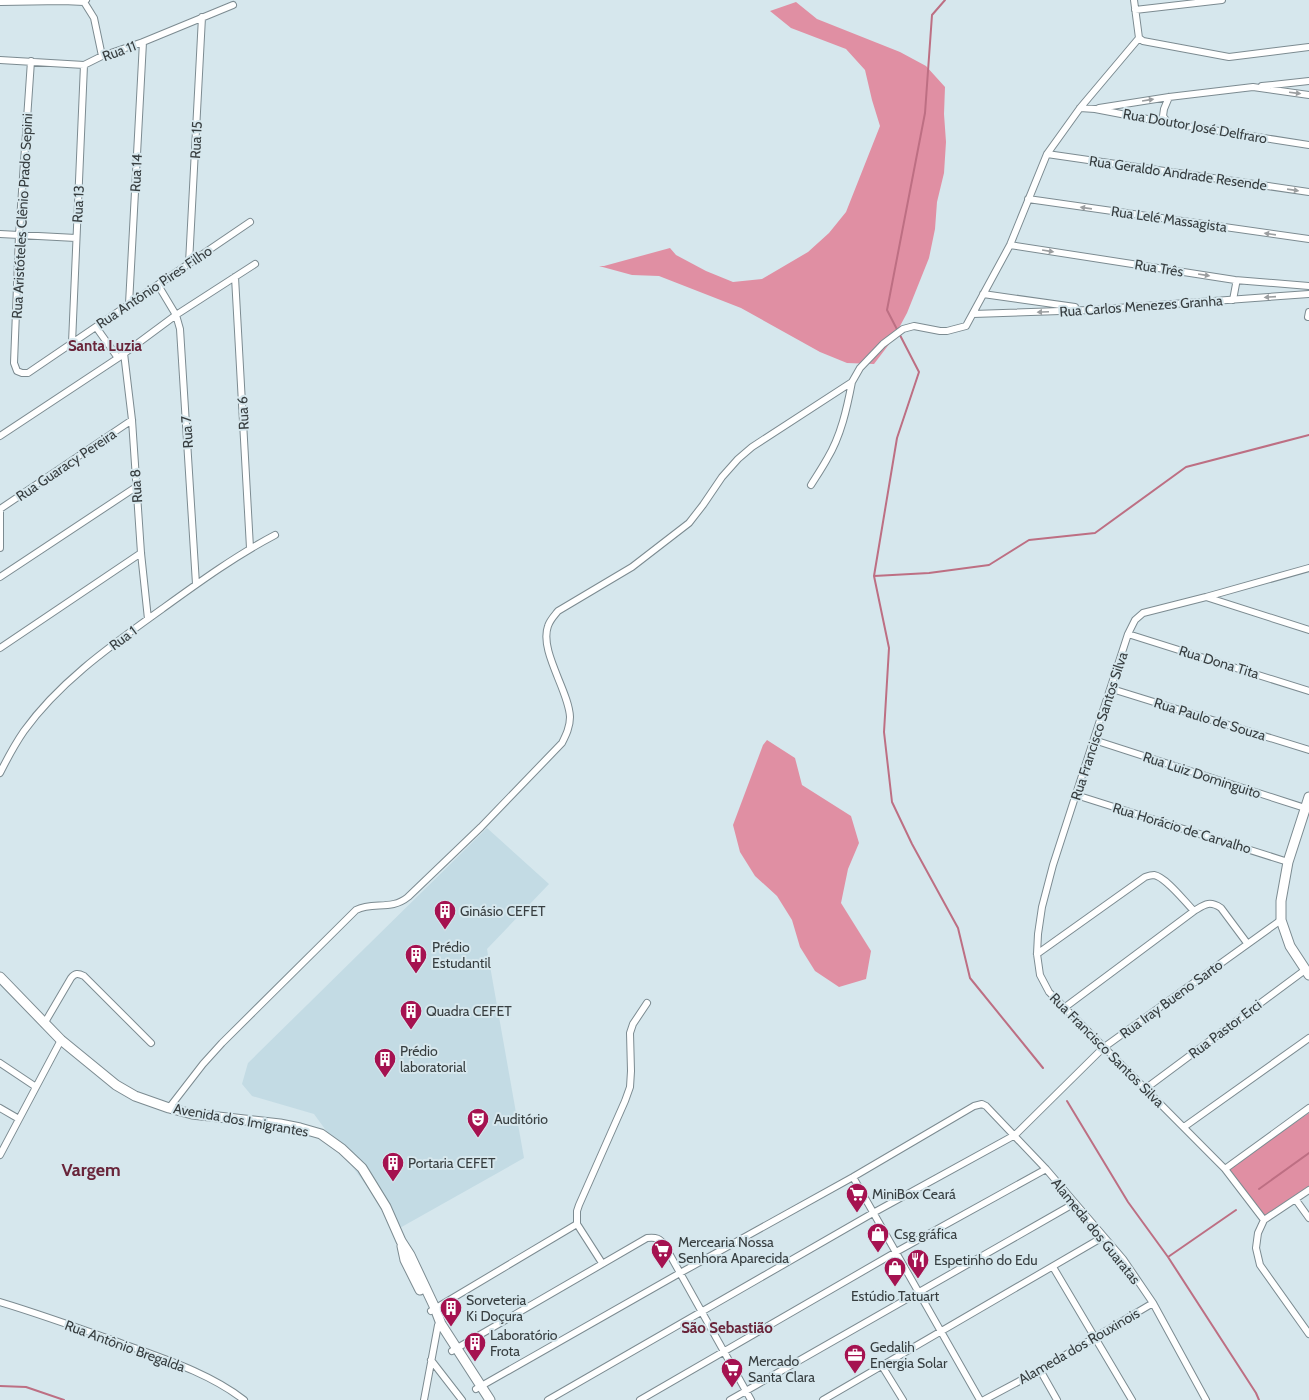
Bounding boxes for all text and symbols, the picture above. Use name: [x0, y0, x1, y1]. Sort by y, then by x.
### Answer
street label: Rua 11: [100, 37, 138, 65]
one-way arrow: [1289, 90, 1301, 96]
one-way arrow: [1142, 97, 1154, 103]
street label: Rua Doutor José Delfraro: [1122, 104, 1269, 148]
street label: Rua Aristóteles Clênio Prado Sepini: [8, 113, 36, 319]
street label: Rua 15: [186, 121, 206, 159]
street label: Rua Geraldo Andrade Resende: [1088, 152, 1268, 194]
street label: Rua 14: [126, 153, 146, 193]
street label: Rua 13: [68, 185, 88, 223]
one-way arrow: [1287, 187, 1299, 193]
street label: Rua Lelé Massagista: [1110, 202, 1228, 236]
one-way arrow: [1080, 205, 1092, 211]
one-way arrow: [1264, 231, 1276, 237]
street label: Rua Antônio Pires Filho: [93, 241, 216, 332]
one-way arrow: [1042, 248, 1054, 254]
street label: Rua Três: [1133, 255, 1185, 281]
one-way arrow: [1198, 272, 1210, 278]
street label: Rua Carlos Menezes Granha: [1059, 291, 1223, 321]
one-way arrow: [1264, 294, 1276, 301]
one-way arrow: [1037, 308, 1049, 315]
district label: Santa Luzia: [68, 337, 143, 355]
street label: Rua 6: [233, 396, 253, 430]
street label: Rua 7: [177, 415, 197, 449]
street label: Rua Guaracy Pereira: [13, 425, 120, 505]
street label: Rua 8: [126, 468, 146, 504]
street label: Rua 1: [106, 622, 140, 654]
street label: Rua Dona Tita: [1177, 641, 1261, 683]
street label: Rua Francisco Santos Silva: [1066, 649, 1132, 802]
street label: Rua Paulo de Souza: [1152, 693, 1268, 745]
street label: Rua Luiz Dominguito: [1141, 747, 1264, 803]
street label: Rua Horácio de Carvalho: [1110, 798, 1254, 858]
building icon: Ginásio CEFET: [432, 898, 458, 931]
place label: Ginásio CEFET: [460, 902, 546, 920]
place label: Prédio Estudantil: [432, 938, 491, 972]
building icon: Prédio Estudantil: [403, 942, 429, 975]
street label: Rua Iray Bueno Sarto: [1116, 955, 1226, 1042]
street label: Rua Francisco Santos Silva: [1046, 989, 1168, 1111]
street label: Rua Pastor Erci: [1185, 996, 1265, 1062]
building icon: Quadra CEFET: [398, 998, 424, 1031]
place label: Quadra CEFET: [426, 1002, 512, 1020]
place label: Prédio laboratorial: [400, 1042, 467, 1076]
building icon: Prédio laboratorial: [372, 1046, 398, 1079]
street label: Avenida dos Imigrantes: [172, 1099, 310, 1141]
theatre icon: Auditório: [465, 1106, 491, 1139]
place label: Auditório: [494, 1110, 548, 1128]
building icon: Portaria CEFET: [380, 1150, 406, 1183]
place label: Portaria CEFET: [408, 1154, 496, 1172]
district label: Vargem: [61, 1159, 121, 1181]
street label: Alameda dos Guaratas: [1048, 1174, 1145, 1288]
supermarket icon: MiniBox Ceará: [844, 1181, 870, 1214]
place label: MiniBox Ceará: [872, 1185, 956, 1203]
shop icon: Csg gráfica: [865, 1221, 891, 1254]
place label: Csg gráfica: [894, 1225, 957, 1243]
place label: Mercearia Nossa Senhora Aparecida: [678, 1233, 789, 1267]
supermarket icon: Mercearia Nossa Senhora Aparecida: [649, 1237, 675, 1270]
restaurant icon: Espetinho do Edu: [905, 1247, 931, 1280]
place label: Espetinho do Edu: [934, 1251, 1038, 1269]
shop icon: Estúdio Tatuart: [882, 1255, 908, 1288]
place label: Estúdio Tatuart: [851, 1287, 939, 1305]
place label: Sorveteria Ki Doçura: [466, 1291, 526, 1325]
building icon: Sorveteria Ki Doçura: [438, 1295, 464, 1328]
street label: Alameda dos Rouxinois: [1015, 1304, 1143, 1388]
street label: Rua Antônio Bregalda: [62, 1316, 188, 1376]
district label: São Sebastião: [681, 1319, 773, 1337]
place label: Laboratório Frota: [490, 1326, 558, 1360]
building icon: Laboratório Frota: [462, 1330, 488, 1363]
place label: Gedalih Energia Solar: [870, 1338, 948, 1372]
office icon: Gedalih Energia Solar: [842, 1342, 868, 1375]
place label: Mercado Santa Clara: [748, 1352, 815, 1386]
supermarket icon: Mercado Santa Clara: [719, 1356, 745, 1389]

